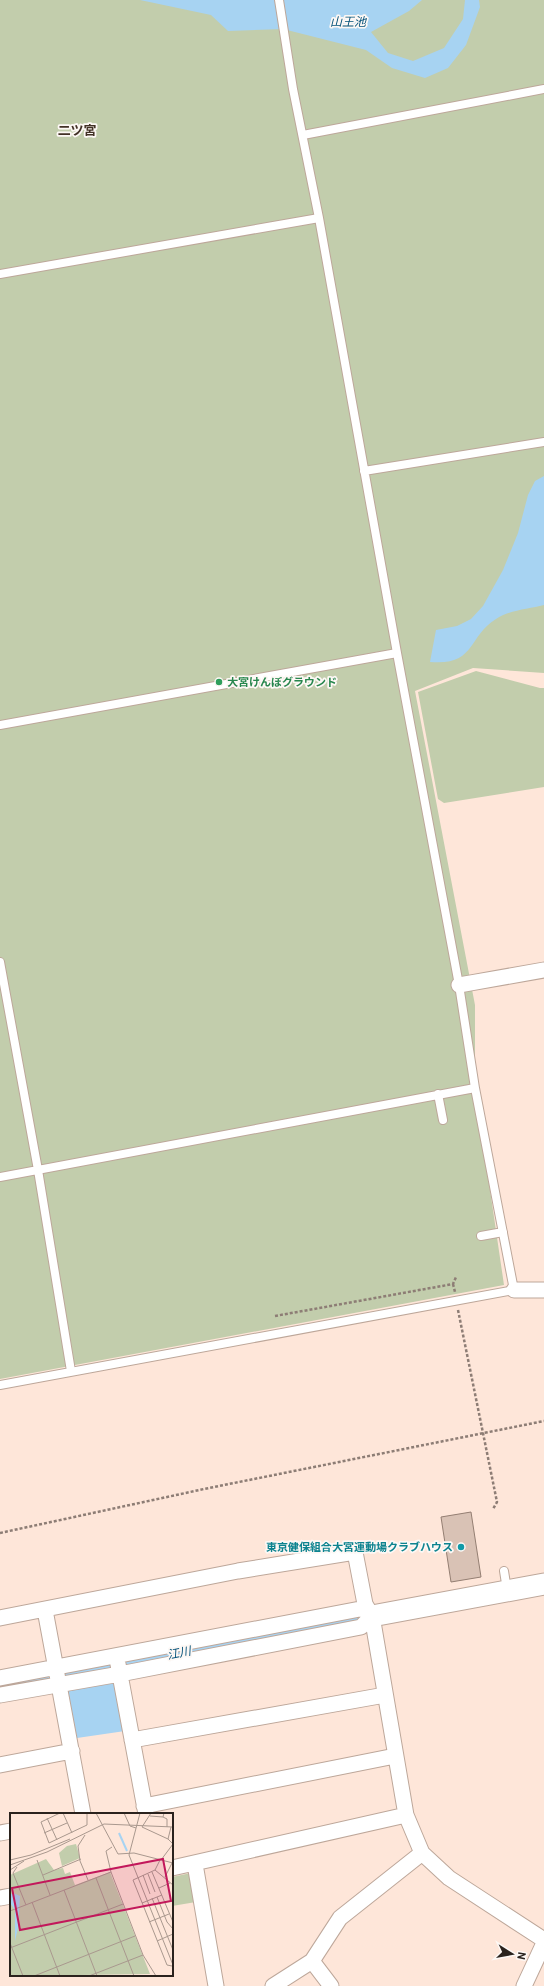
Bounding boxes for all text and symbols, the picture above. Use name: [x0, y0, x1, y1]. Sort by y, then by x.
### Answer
water label: 山王池: [330, 14, 367, 28]
district label: 二ツ宮: [57, 122, 97, 138]
place label: 大宮けんぽグラウンド: [227, 675, 337, 688]
marker: 大宮けんぽグラウンド: [214, 677, 224, 687]
place label: 東京健保組合大宮運動場クラブハウス: [266, 1540, 453, 1553]
marker: 東京健保組合大宮運動場クラブハウス: [456, 1542, 466, 1552]
water label: 江川: [166, 1642, 194, 1661]
inset map: [10, 1813, 173, 1976]
north arrow: [492, 1934, 532, 1974]
text: N: [515, 1951, 529, 1961]

